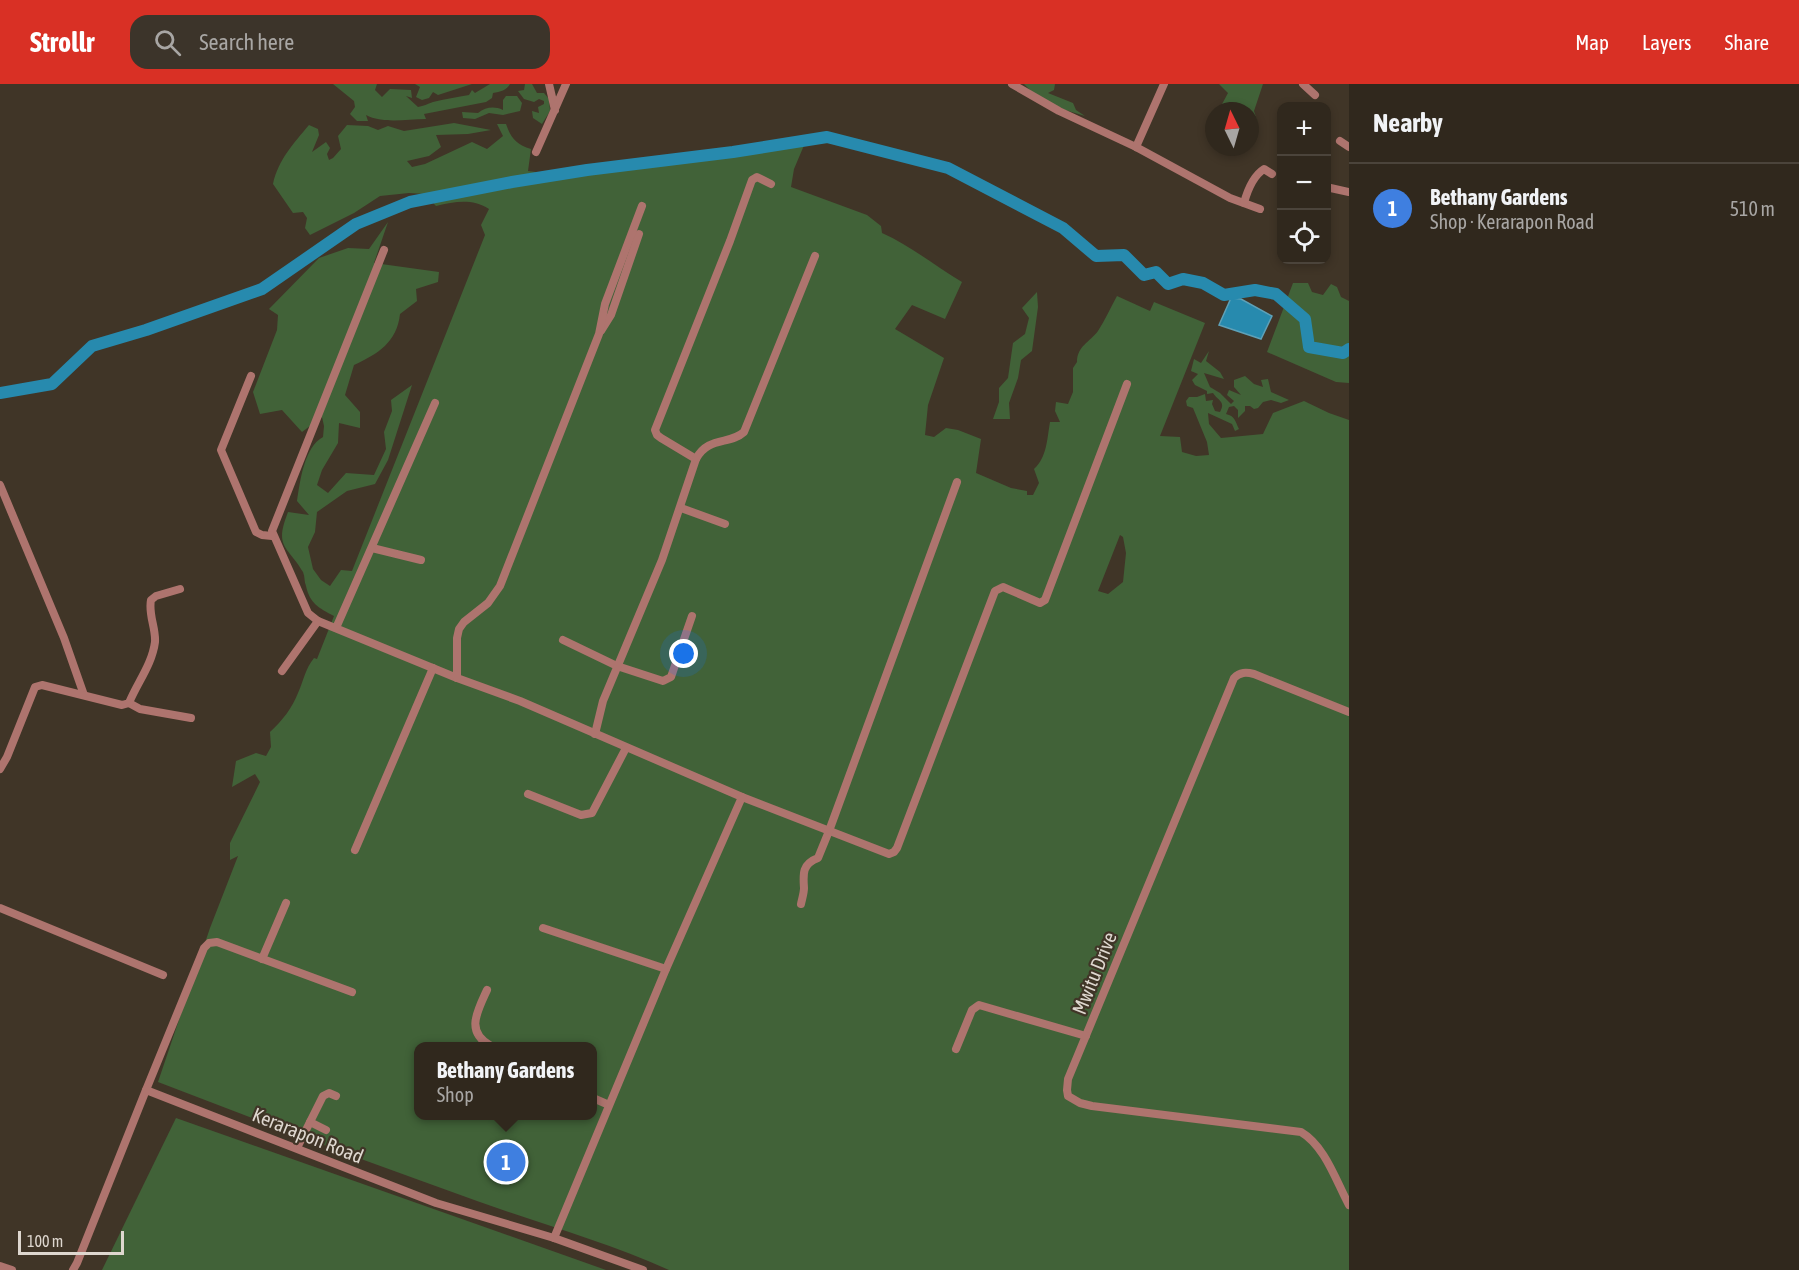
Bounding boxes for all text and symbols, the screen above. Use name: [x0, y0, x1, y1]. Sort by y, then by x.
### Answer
search box: [130, 15, 550, 69]
text: Strollr: [30, 26, 94, 58]
icon: search: [151, 26, 184, 59]
text: Search here: [199, 29, 294, 55]
text: Map: [1575, 30, 1609, 54]
text: Layers: [1642, 30, 1692, 54]
text: Share: [1725, 30, 1769, 54]
north arrow: [1205, 102, 1259, 156]
map controls: [1277, 102, 1331, 264]
button: +: [1277, 102, 1331, 156]
text: Nearby: [1373, 108, 1443, 138]
button: −: [1277, 156, 1331, 210]
text: Bethany Gardens: [1430, 184, 1568, 210]
text: 1: [1388, 197, 1397, 220]
text: 510 m: [1730, 197, 1775, 220]
button: locate: [1277, 210, 1331, 264]
text: Shop · Kerarapon Road: [1430, 210, 1594, 233]
your location: [669, 639, 698, 668]
street label: Mwitu Drive: [1067, 928, 1121, 1018]
popup: [414, 1042, 597, 1120]
text: Bethany Gardens: [437, 1057, 574, 1083]
text: Shop: [437, 1083, 474, 1106]
street label: Kerarapon Road: [249, 1102, 367, 1168]
pin: 1: [486, 1140, 526, 1184]
scale bar: [18, 1228, 124, 1256]
text: 100 m: [27, 1232, 63, 1250]

